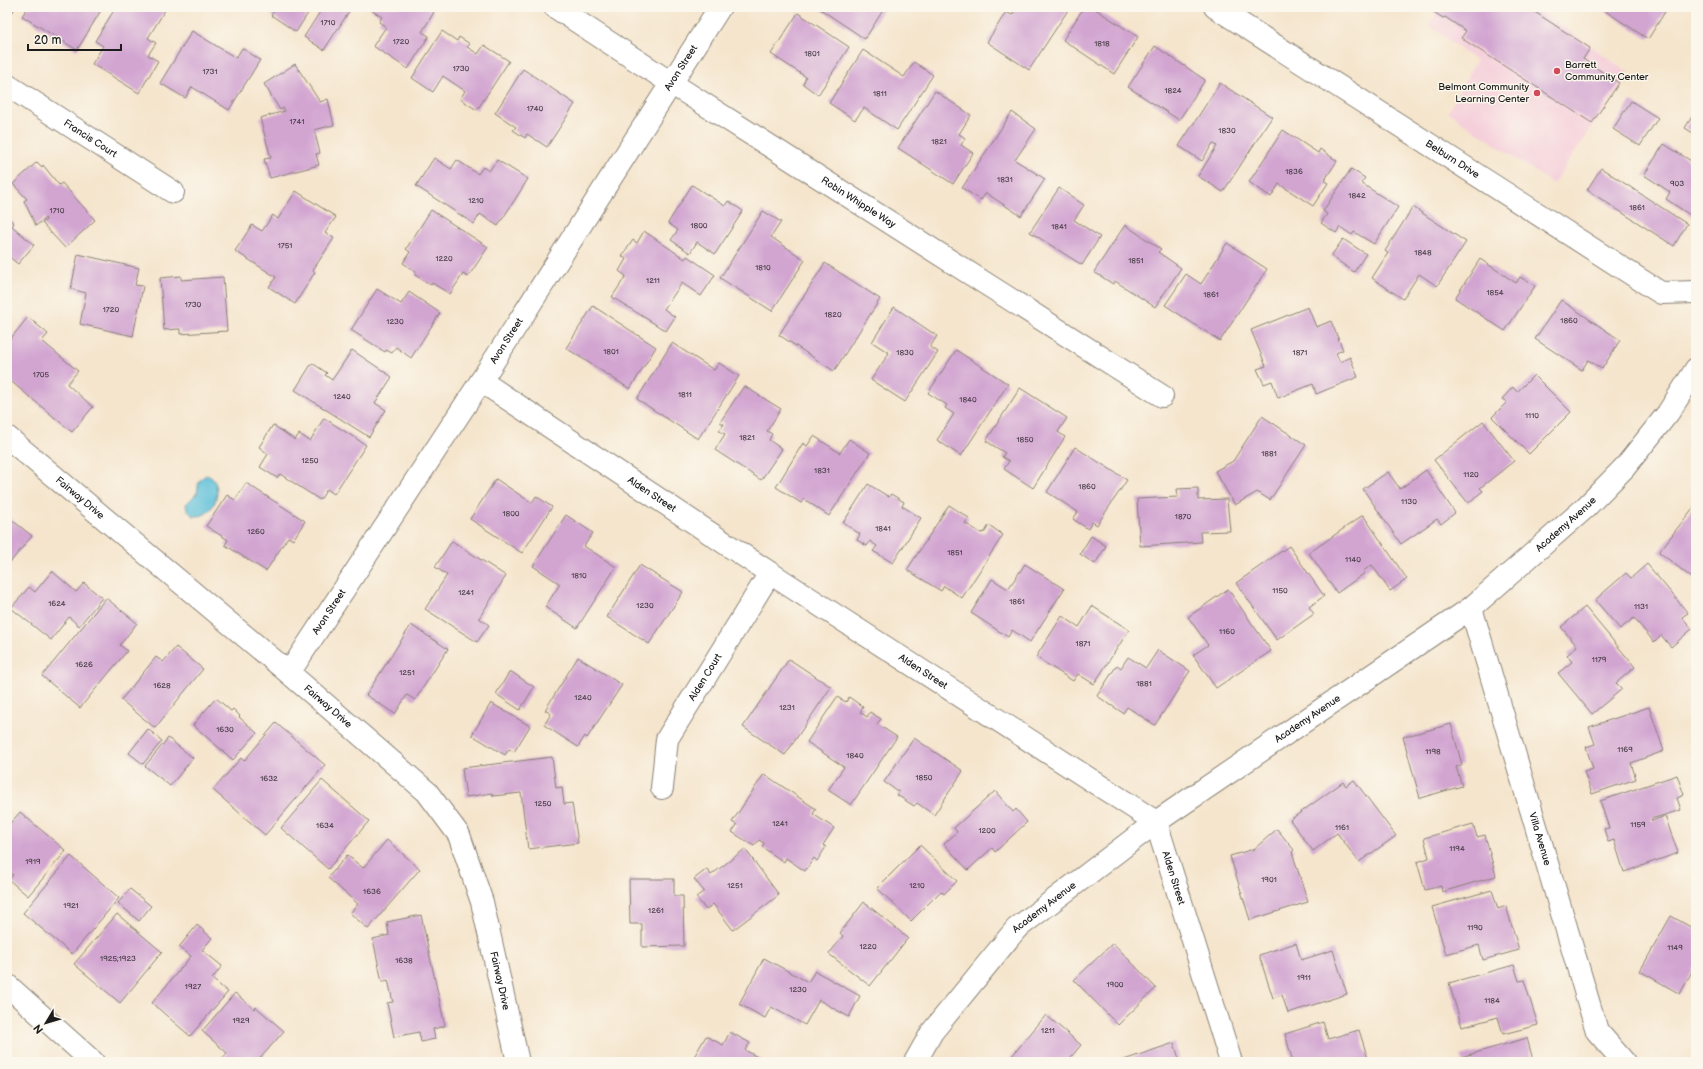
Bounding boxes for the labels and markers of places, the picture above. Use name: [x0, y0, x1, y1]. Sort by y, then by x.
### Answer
place label: Barrett Community Center: [1565, 59, 1649, 83]
marker: Barrett Community Center: [1552, 66, 1562, 76]
place label: Belmont Community Learning Center: [1438, 81, 1529, 105]
marker: Belmont Community Learning Center: [1532, 88, 1542, 98]

